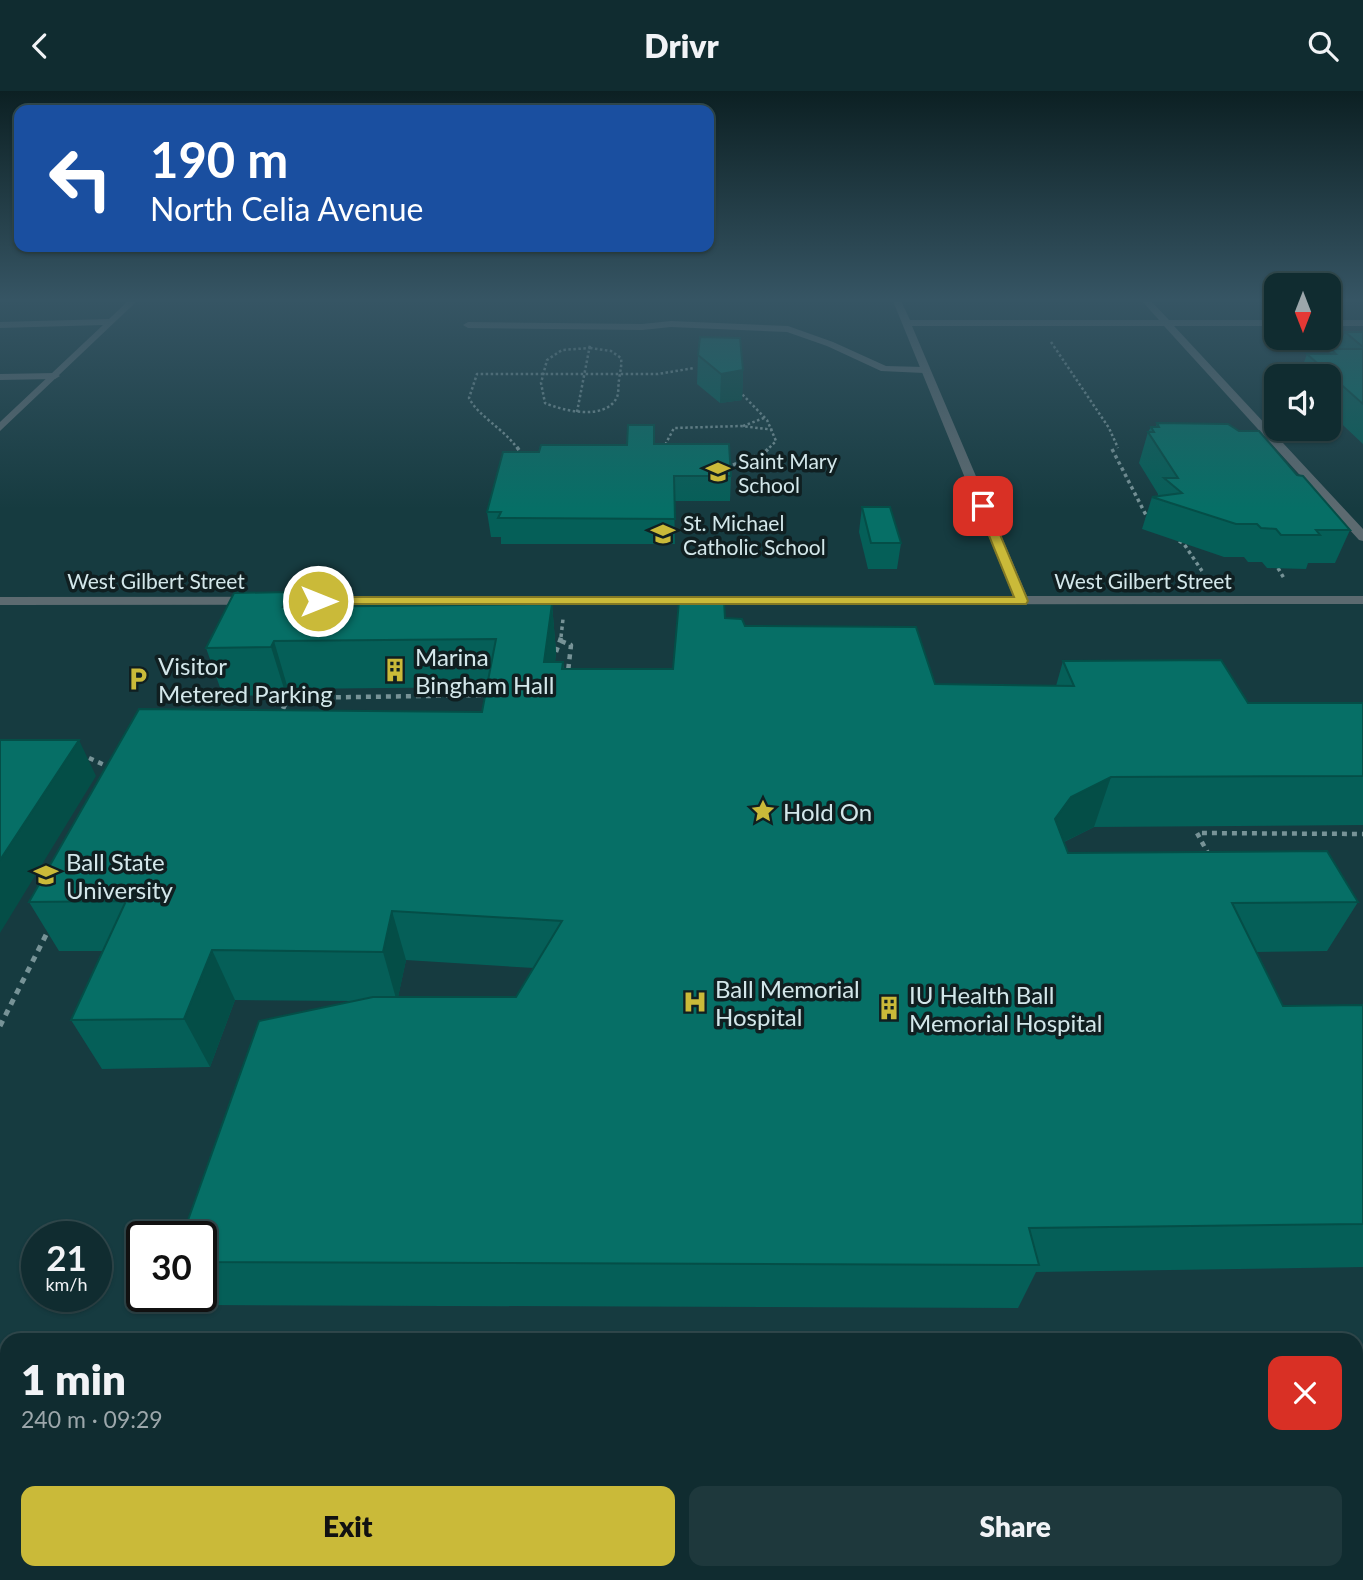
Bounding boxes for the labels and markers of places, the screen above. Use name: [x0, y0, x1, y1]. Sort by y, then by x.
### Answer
place label: Saint Mary School: [738, 448, 837, 497]
school or university icon: Saint Mary School: [704, 458, 732, 486]
pin: [953, 476, 1013, 536]
place label: St. Michael Catholic School: [683, 510, 826, 559]
school or university icon: St. Michael Catholic School: [649, 520, 677, 548]
place label: Marina Bingham Hall: [415, 642, 554, 699]
place label: Visitor Metered Parking: [158, 651, 333, 708]
building icon: Marina Bingham Hall: [381, 656, 409, 684]
parking icon: Visitor Metered Parking: [124, 665, 152, 693]
place icon: Hold On: [749, 797, 777, 825]
place label: Hold On: [783, 797, 872, 826]
place label: Ball State University: [66, 847, 174, 904]
school or university icon: Ball State University: [32, 861, 60, 889]
place label: Ball Memorial Hospital: [715, 974, 860, 1031]
place label: IU Health Ball Memorial Hospital: [909, 980, 1103, 1037]
hospital icon: Ball Memorial Hospital: [681, 988, 709, 1016]
building icon: IU Health Ball Memorial Hospital: [875, 994, 903, 1022]

